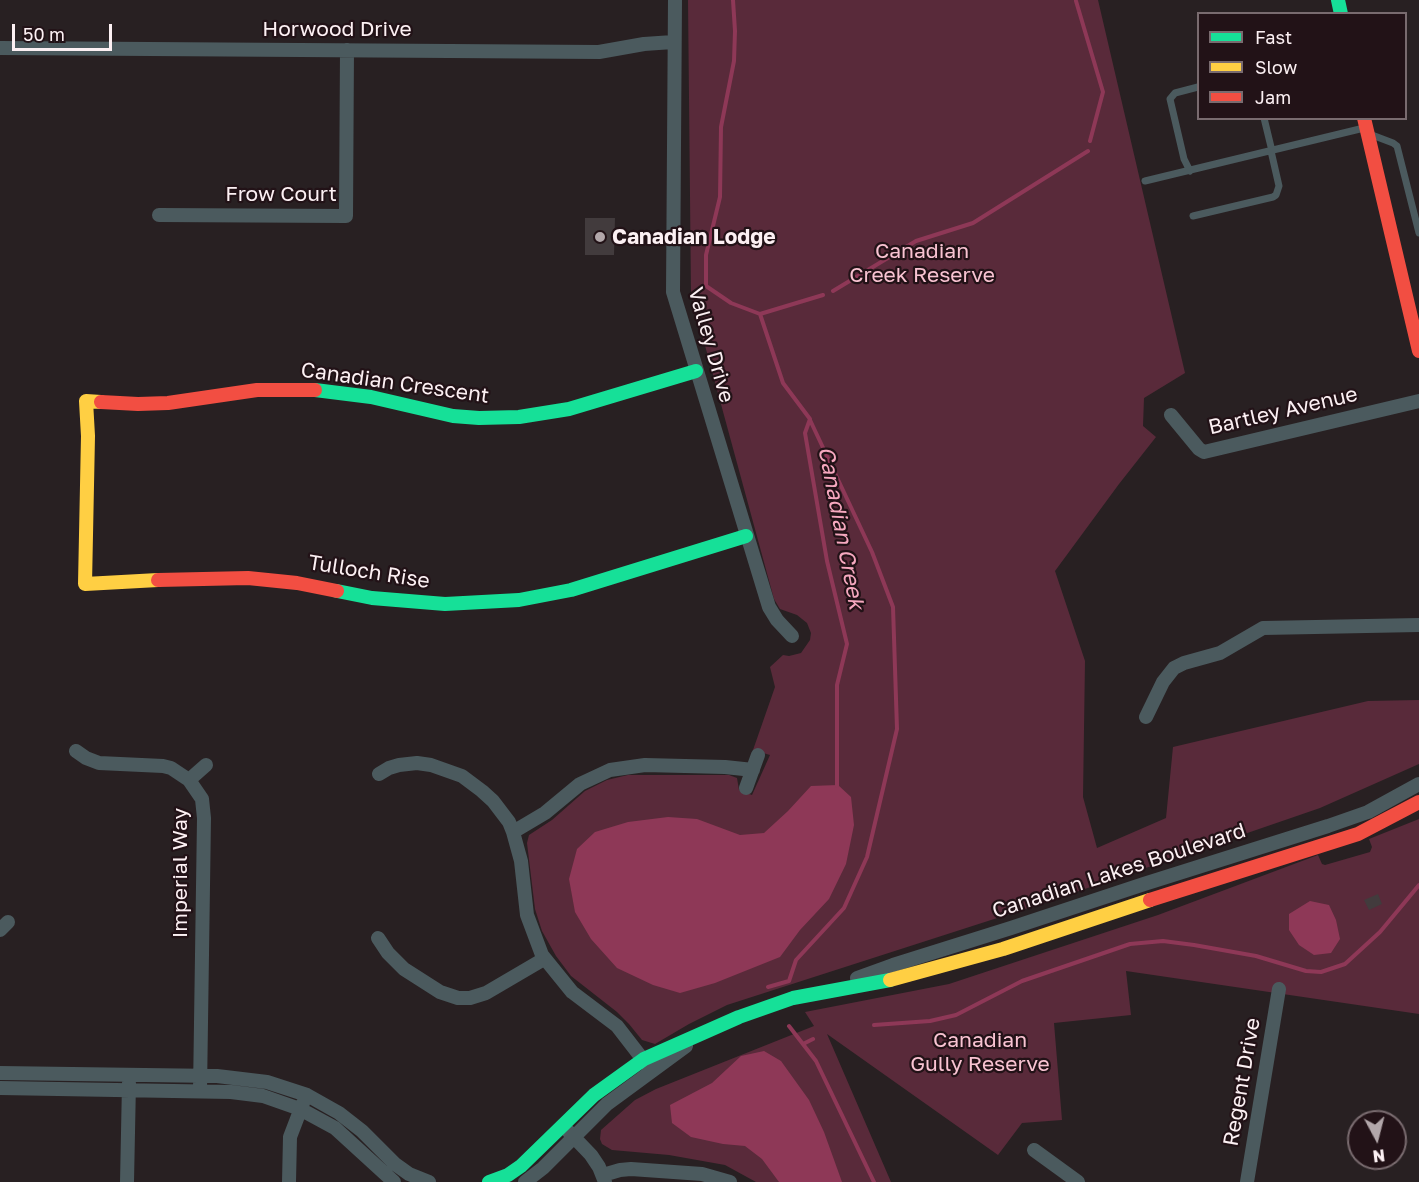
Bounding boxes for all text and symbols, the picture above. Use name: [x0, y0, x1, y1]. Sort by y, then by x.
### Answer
scale bar: [15, 12, 116, 50]
legend: [1197, 12, 1407, 120]
street label: Horwood Drive: [262, 16, 412, 42]
text: 50 m: [23, 23, 65, 45]
text: Fast: [1255, 26, 1292, 48]
text: Slow: [1255, 56, 1297, 78]
text: Jam: [1255, 86, 1291, 108]
street label: Frow Court: [225, 181, 337, 207]
place label: Canadian Lodge: [612, 224, 776, 250]
marker: Canadian Lodge: [593, 230, 607, 244]
park label: Canadian Creek Reserve: [849, 238, 995, 288]
street label: Valley Drive: [683, 284, 739, 406]
street label: Canadian Crescent: [299, 357, 491, 409]
street label: Bartley Avenue: [1206, 382, 1360, 440]
water label: Canadian Creek: [812, 444, 870, 612]
street label: Tulloch Rise: [307, 550, 431, 594]
street label: Imperial Way: [167, 808, 193, 938]
street label: Canadian Lakes Boulevard: [989, 818, 1249, 924]
street label: Regent Drive: [1218, 1016, 1266, 1148]
park label: Canadian Gully Reserve: [910, 1027, 1050, 1077]
north arrow: [1347, 1110, 1407, 1170]
text: N: [1372, 1145, 1386, 1167]

